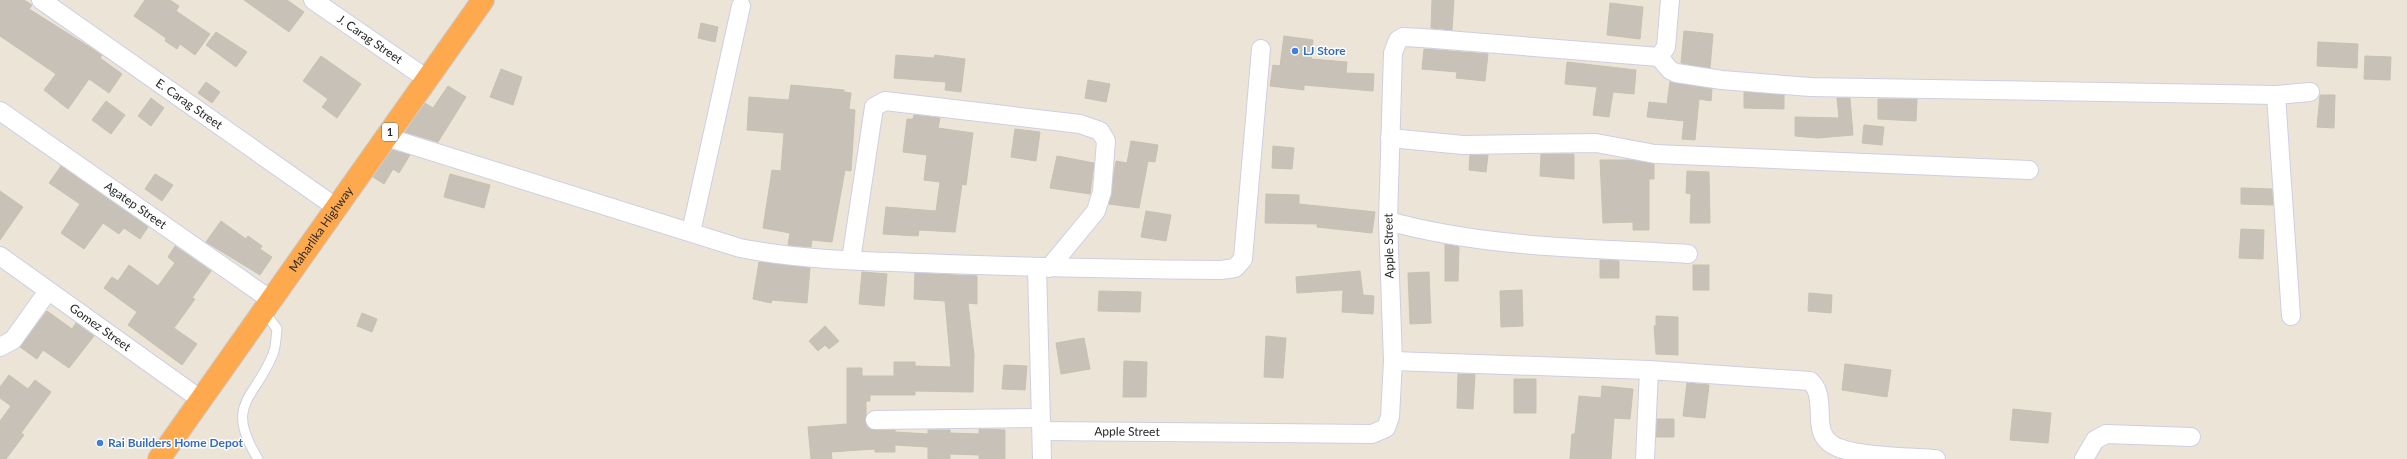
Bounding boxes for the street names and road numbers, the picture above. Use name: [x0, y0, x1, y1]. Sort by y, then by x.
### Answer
street label: J. Carag Street: [334, 11, 406, 67]
street label: E. Carag Street: [153, 75, 226, 133]
road number: 1: [382, 123, 398, 141]
street label: Agatep Street: [102, 178, 170, 232]
street label: Maharlika Highway: [285, 183, 356, 275]
street label: Apple Street: [1380, 212, 1397, 279]
street label: Gomez Street: [67, 300, 135, 355]
street label: Apple Street: [1094, 423, 1160, 439]

